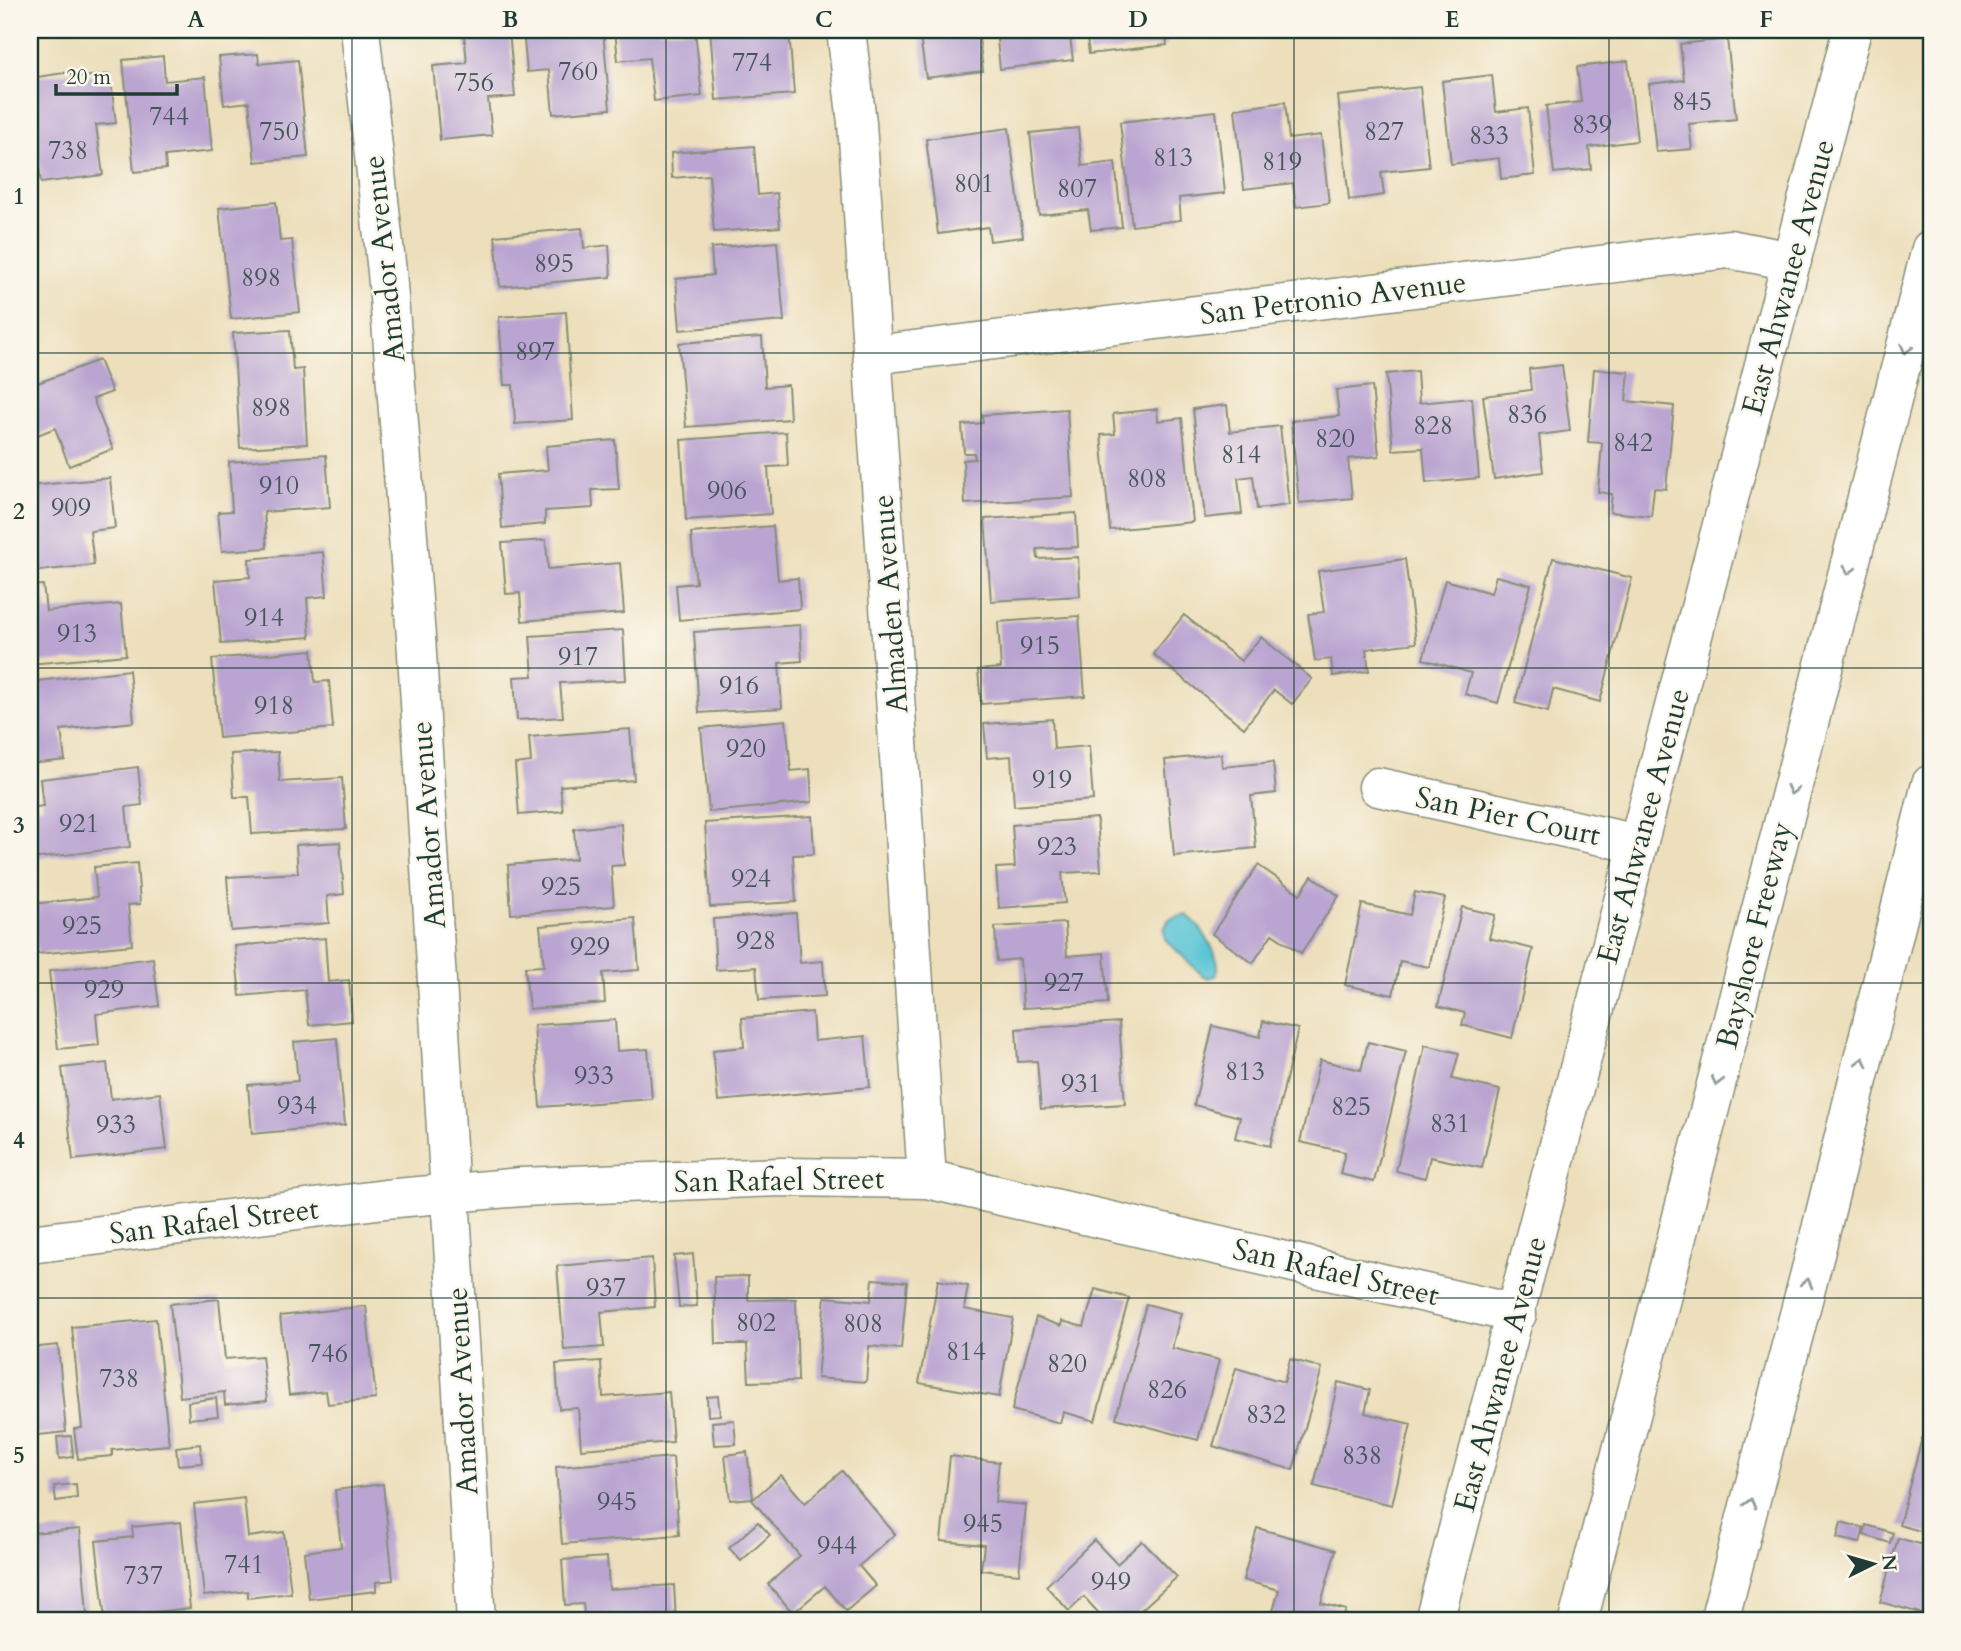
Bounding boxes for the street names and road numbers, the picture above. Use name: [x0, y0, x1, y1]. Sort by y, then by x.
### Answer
street label: East Ahwanee Avenue: [1732, 135, 1845, 419]
street label: Amador Avenue: [353, 153, 416, 365]
street label: San Petronio Avenue: [1197, 262, 1469, 335]
street label: Almaden Avenue: [862, 493, 919, 715]
street label: East Ahwanee Avenue: [1587, 684, 1700, 968]
street label: Amador Avenue: [401, 720, 456, 930]
street label: San Pier Court: [1412, 777, 1605, 856]
street label: Bayshore Freeway: [1706, 817, 1803, 1053]
street label: San Rafael Street: [673, 1158, 885, 1203]
street label: San Rafael Street: [107, 1188, 322, 1255]
street label: San Rafael Street: [1229, 1229, 1444, 1316]
street label: East Ahwanee Avenue: [1444, 1232, 1557, 1516]
street label: Amador Avenue: [437, 1286, 488, 1496]

